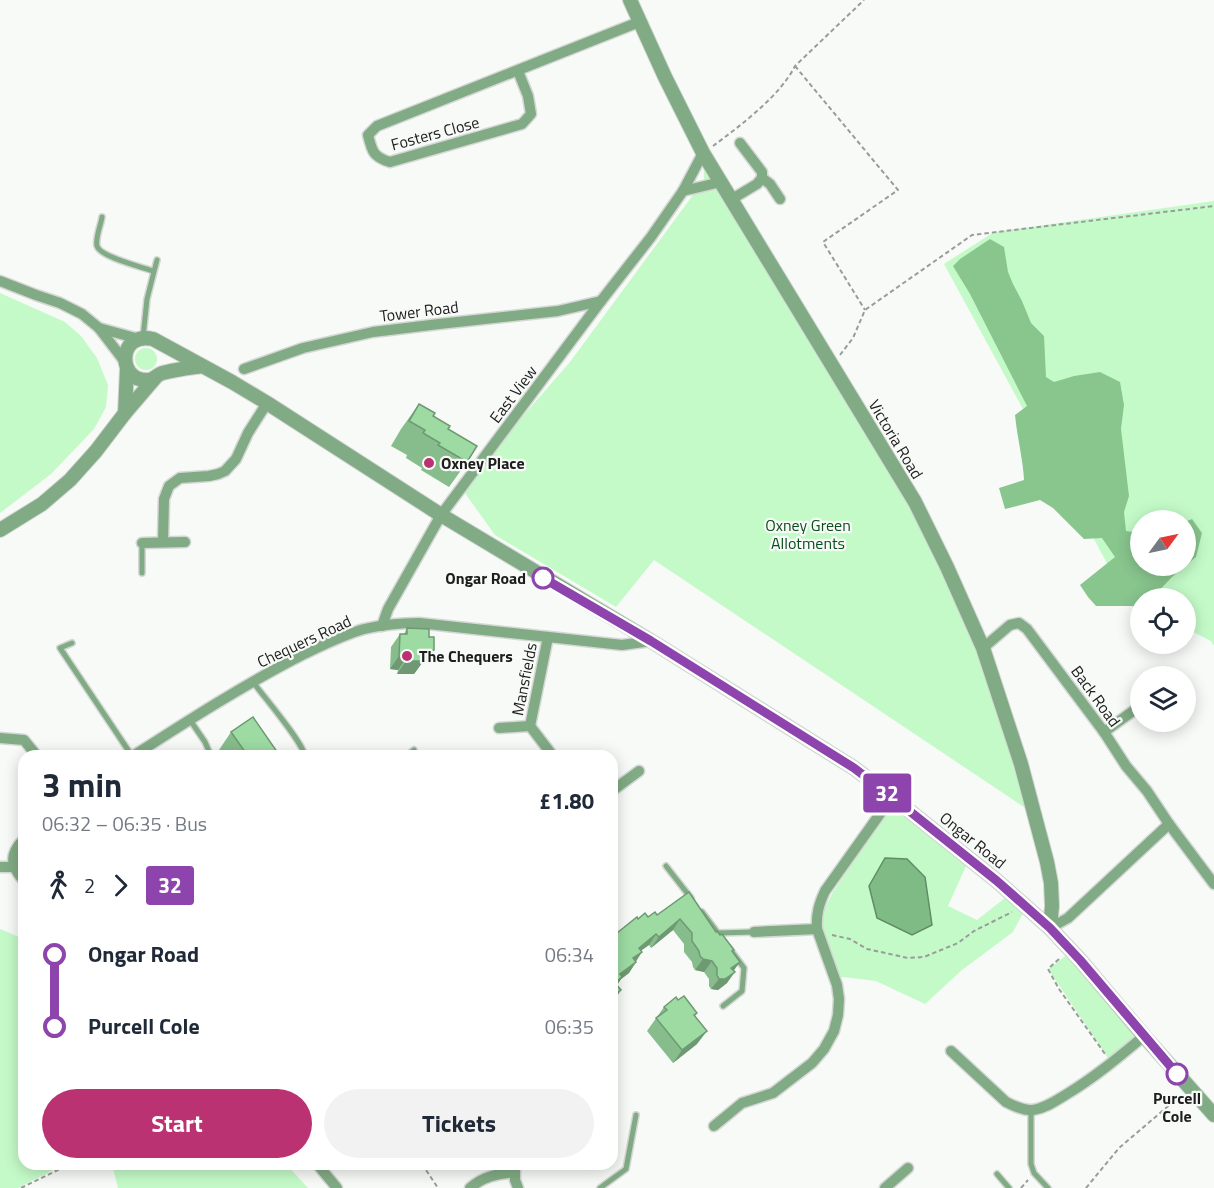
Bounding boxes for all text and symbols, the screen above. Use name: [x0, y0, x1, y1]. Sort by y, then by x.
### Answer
street label: Fosters Close: [388, 110, 482, 156]
street label: Tower Road: [378, 294, 460, 328]
street label: East View: [483, 360, 543, 428]
street label: Victoria Road: [863, 395, 929, 483]
place label: Oxney Place: [441, 451, 525, 475]
marker: Oxney Place: [422, 456, 436, 470]
north arrow: [1130, 510, 1196, 576]
map controls: [1130, 510, 1196, 732]
park label: Oxney Green Allotments: [765, 513, 851, 555]
place label: Ongar Road: [445, 566, 526, 590]
marker: Ongar Road: [532, 567, 554, 589]
button: locate: [1130, 588, 1196, 654]
street label: Chequers Road: [253, 609, 355, 673]
street label: Mansfields: [505, 640, 543, 718]
place label: The Chequers: [419, 644, 513, 668]
marker: The Chequers: [400, 649, 414, 663]
street label: Back Road: [1066, 660, 1126, 732]
button: layers: [1130, 666, 1196, 732]
text: 3 min: [42, 760, 122, 810]
line badge: 32: [860, 774, 914, 812]
text: 32: [875, 777, 899, 809]
text: £1.80: [539, 784, 594, 818]
street label: Ongar Road: [935, 806, 1011, 874]
text: 06:32 – 06:35 · Bus: [42, 808, 207, 839]
icon: walk: [42, 869, 75, 902]
icon: forward: [104, 869, 137, 902]
text: 32: [158, 869, 182, 901]
text: 2: [84, 870, 95, 901]
text: Ongar Road: [88, 937, 199, 971]
text: 06:34: [545, 939, 594, 970]
text: Purcell Cole: [88, 1009, 200, 1043]
text: 06:35: [545, 1011, 594, 1042]
marker: Purcell Cole: [1166, 1063, 1188, 1085]
place label: Purcell Cole: [1153, 1086, 1201, 1128]
button: Start: [42, 1089, 312, 1158]
button: Tickets: [324, 1089, 594, 1158]

